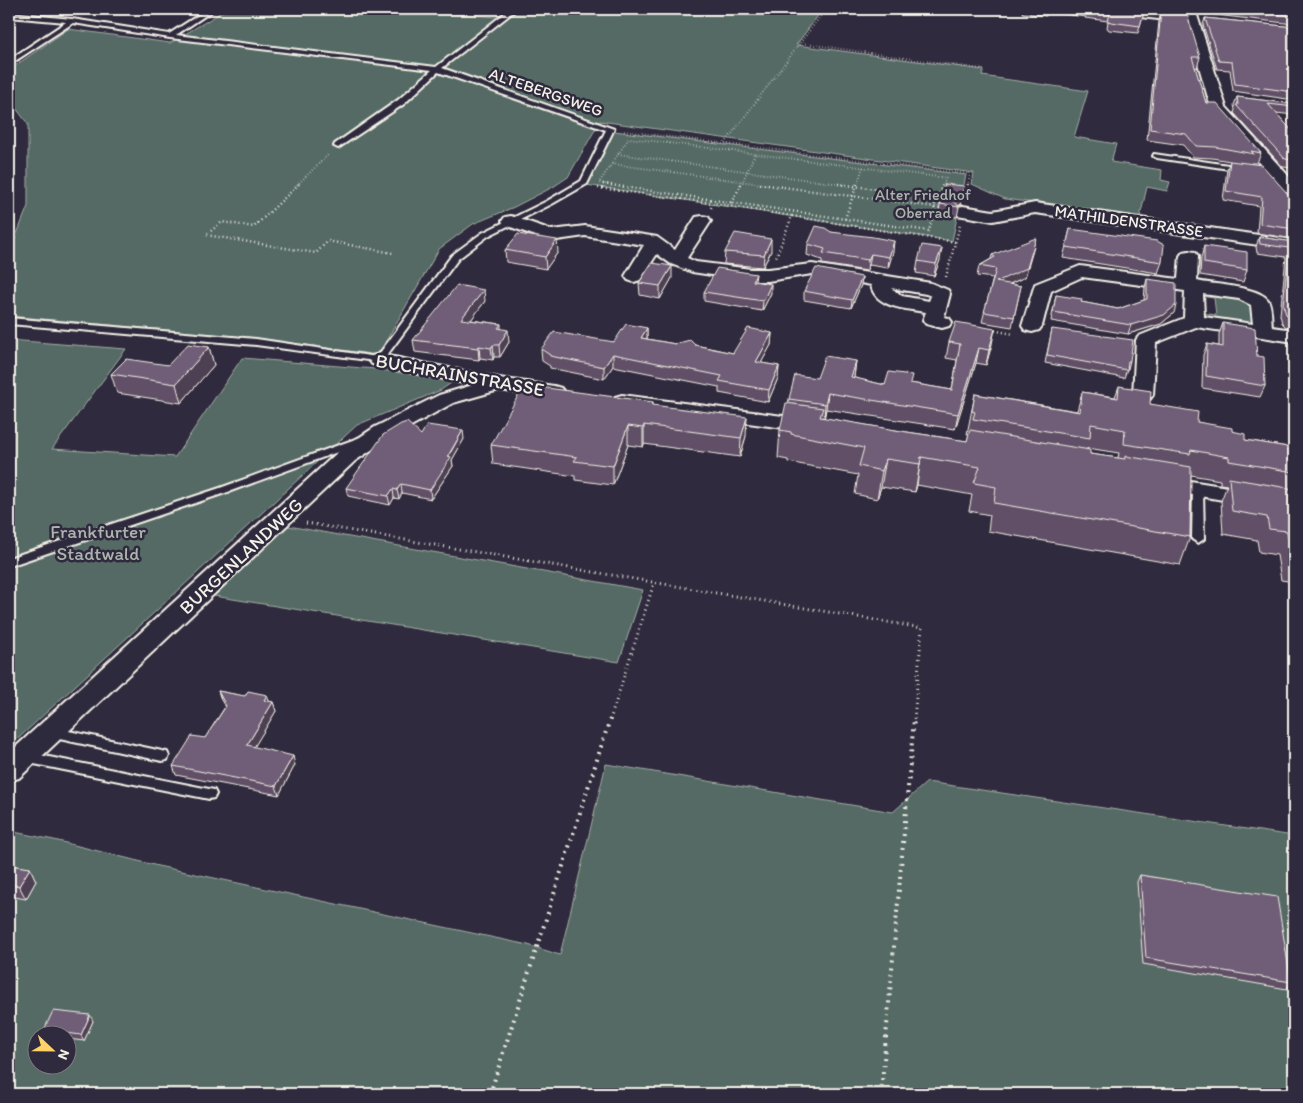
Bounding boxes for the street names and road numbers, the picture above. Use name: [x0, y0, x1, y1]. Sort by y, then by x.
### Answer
street label: ALTEBERGSWEG: [487, 64, 605, 120]
street label: MATHILDENSTRASSE: [1053, 201, 1205, 241]
street label: BUCHRAINSTRASSE: [374, 349, 547, 401]
street label: BURGENLANDWEG: [175, 493, 307, 619]

